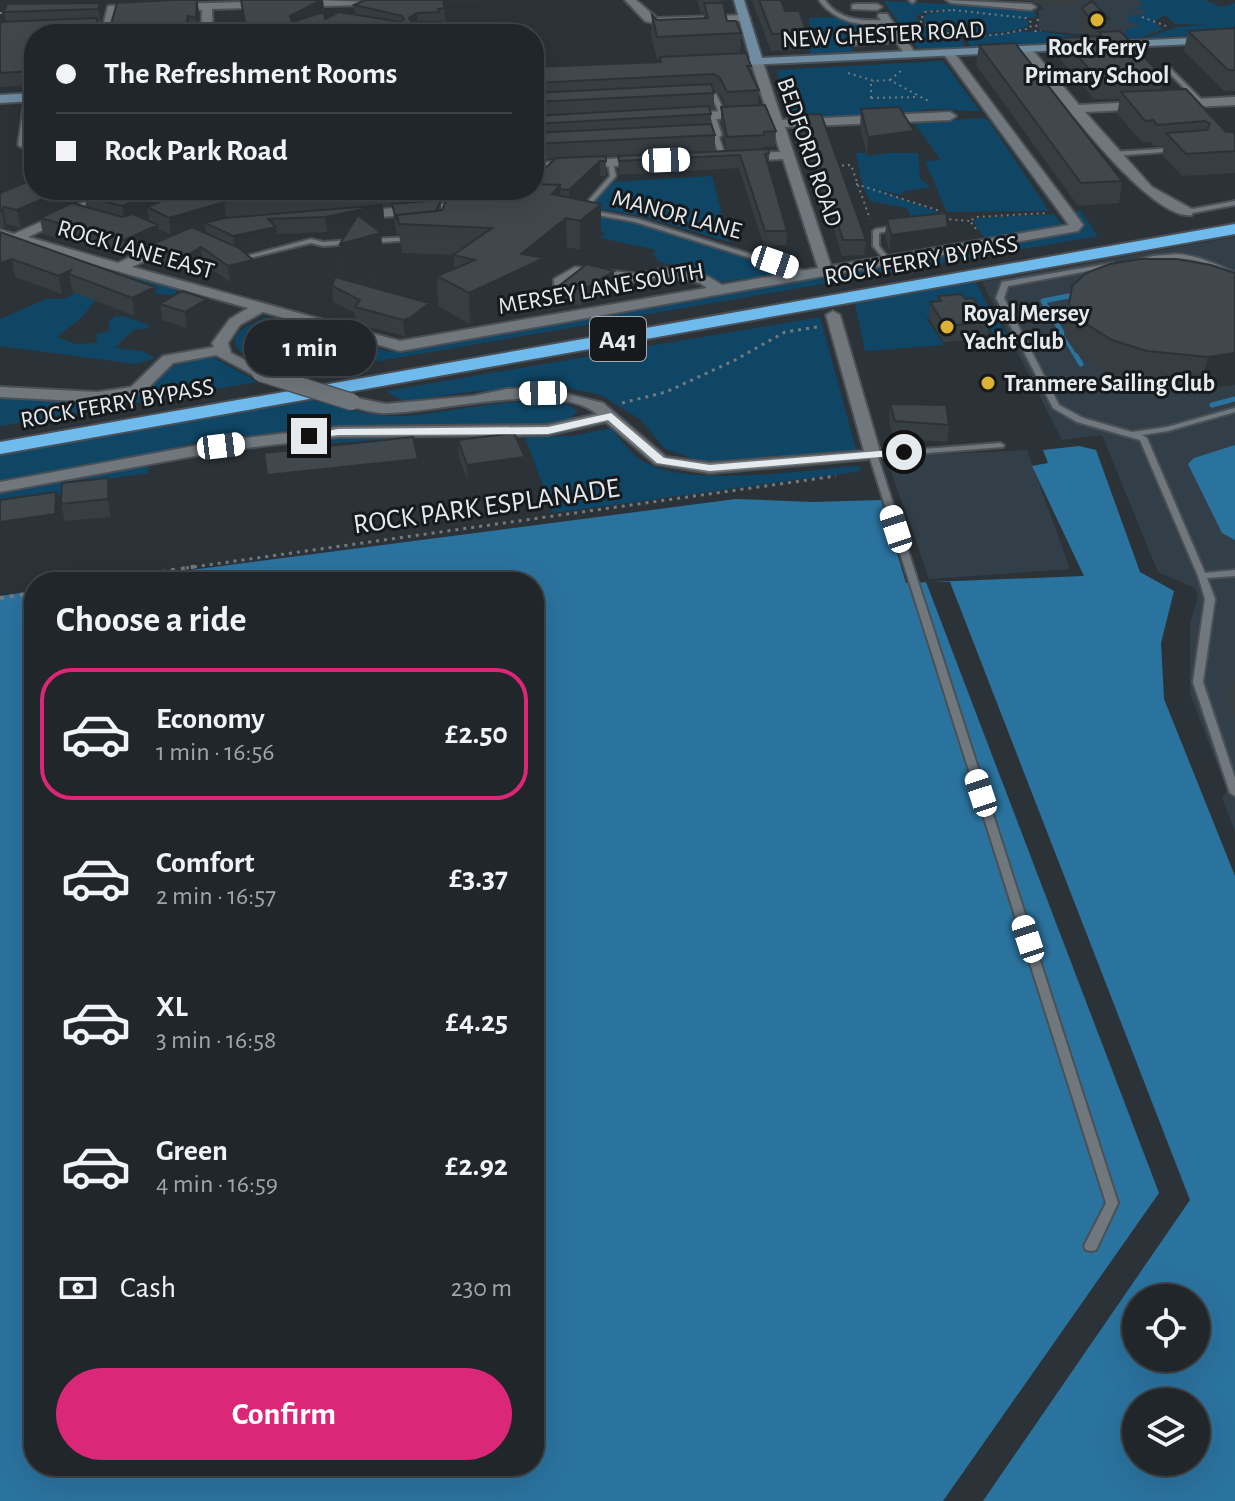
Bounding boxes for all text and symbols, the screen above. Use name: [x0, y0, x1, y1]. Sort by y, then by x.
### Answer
marker: Rock Ferry Primary School: [1088, 11, 1106, 29]
street label: NEW CHESTER ROAD: [781, 18, 985, 52]
place label: Rock Ferry Primary School: [1025, 36, 1169, 88]
text: The Refreshment Rooms: [104, 59, 397, 89]
street label: BEDFORD ROAD: [772, 75, 846, 230]
text: Rock Park Road: [104, 136, 288, 166]
car: [642, 147, 690, 173]
street label: MANOR LANE: [609, 186, 745, 244]
street label: ROCK LANE EAST: [55, 216, 217, 284]
street label: ROCK FERRY BYPASS: [823, 232, 1020, 290]
car: [748, 243, 802, 281]
street label: MERSEY LANE SOUTH: [496, 259, 706, 319]
place label: Royal Mersey Yacht Club: [963, 302, 1090, 354]
road number: A41: [590, 317, 646, 361]
marker: Royal Mersey Yacht Club: [938, 318, 956, 336]
callout: 1 min: [243, 320, 375, 376]
text: 1 min: [283, 335, 337, 361]
place label: Tranmere Sailing Club: [1004, 372, 1215, 396]
marker: Tranmere Sailing Club: [979, 374, 997, 392]
street label: ROCK FERRY BYPASS: [19, 375, 216, 433]
car: [519, 381, 567, 405]
route end: [291, 418, 327, 454]
car: [196, 431, 246, 461]
route start: [886, 434, 922, 470]
street label: ROCK PARK ESPLANADE: [351, 474, 621, 540]
car: [877, 502, 915, 556]
text: Choose a ride: [56, 602, 246, 638]
icon: car: [60, 698, 132, 770]
text: Economy: [156, 704, 265, 734]
text: £2.50: [445, 719, 508, 749]
text: 1 min · 16:56: [156, 739, 274, 765]
car: [962, 766, 1000, 820]
icon: car: [60, 842, 132, 914]
text: Comfort: [156, 848, 255, 878]
text: £3.37: [449, 863, 508, 893]
text: 2 min · 16:57: [156, 883, 276, 909]
car: [1009, 912, 1047, 966]
icon: car: [60, 986, 132, 1058]
text: XL: [156, 992, 188, 1022]
text: £4.25: [446, 1007, 508, 1037]
text: 3 min · 16:58: [156, 1027, 276, 1053]
icon: car: [60, 1130, 132, 1202]
text: Green: [156, 1136, 228, 1166]
text: £2.92: [445, 1151, 508, 1181]
text: 4 min · 16:59: [156, 1171, 278, 1197]
icon: cash: [56, 1266, 100, 1310]
text: Cash: [120, 1273, 176, 1303]
text: 230 m: [451, 1275, 512, 1301]
map controls: [1122, 1284, 1210, 1476]
button: locate: [1122, 1284, 1210, 1372]
button: Confirm: [56, 1368, 512, 1460]
button: layers: [1122, 1388, 1210, 1476]

